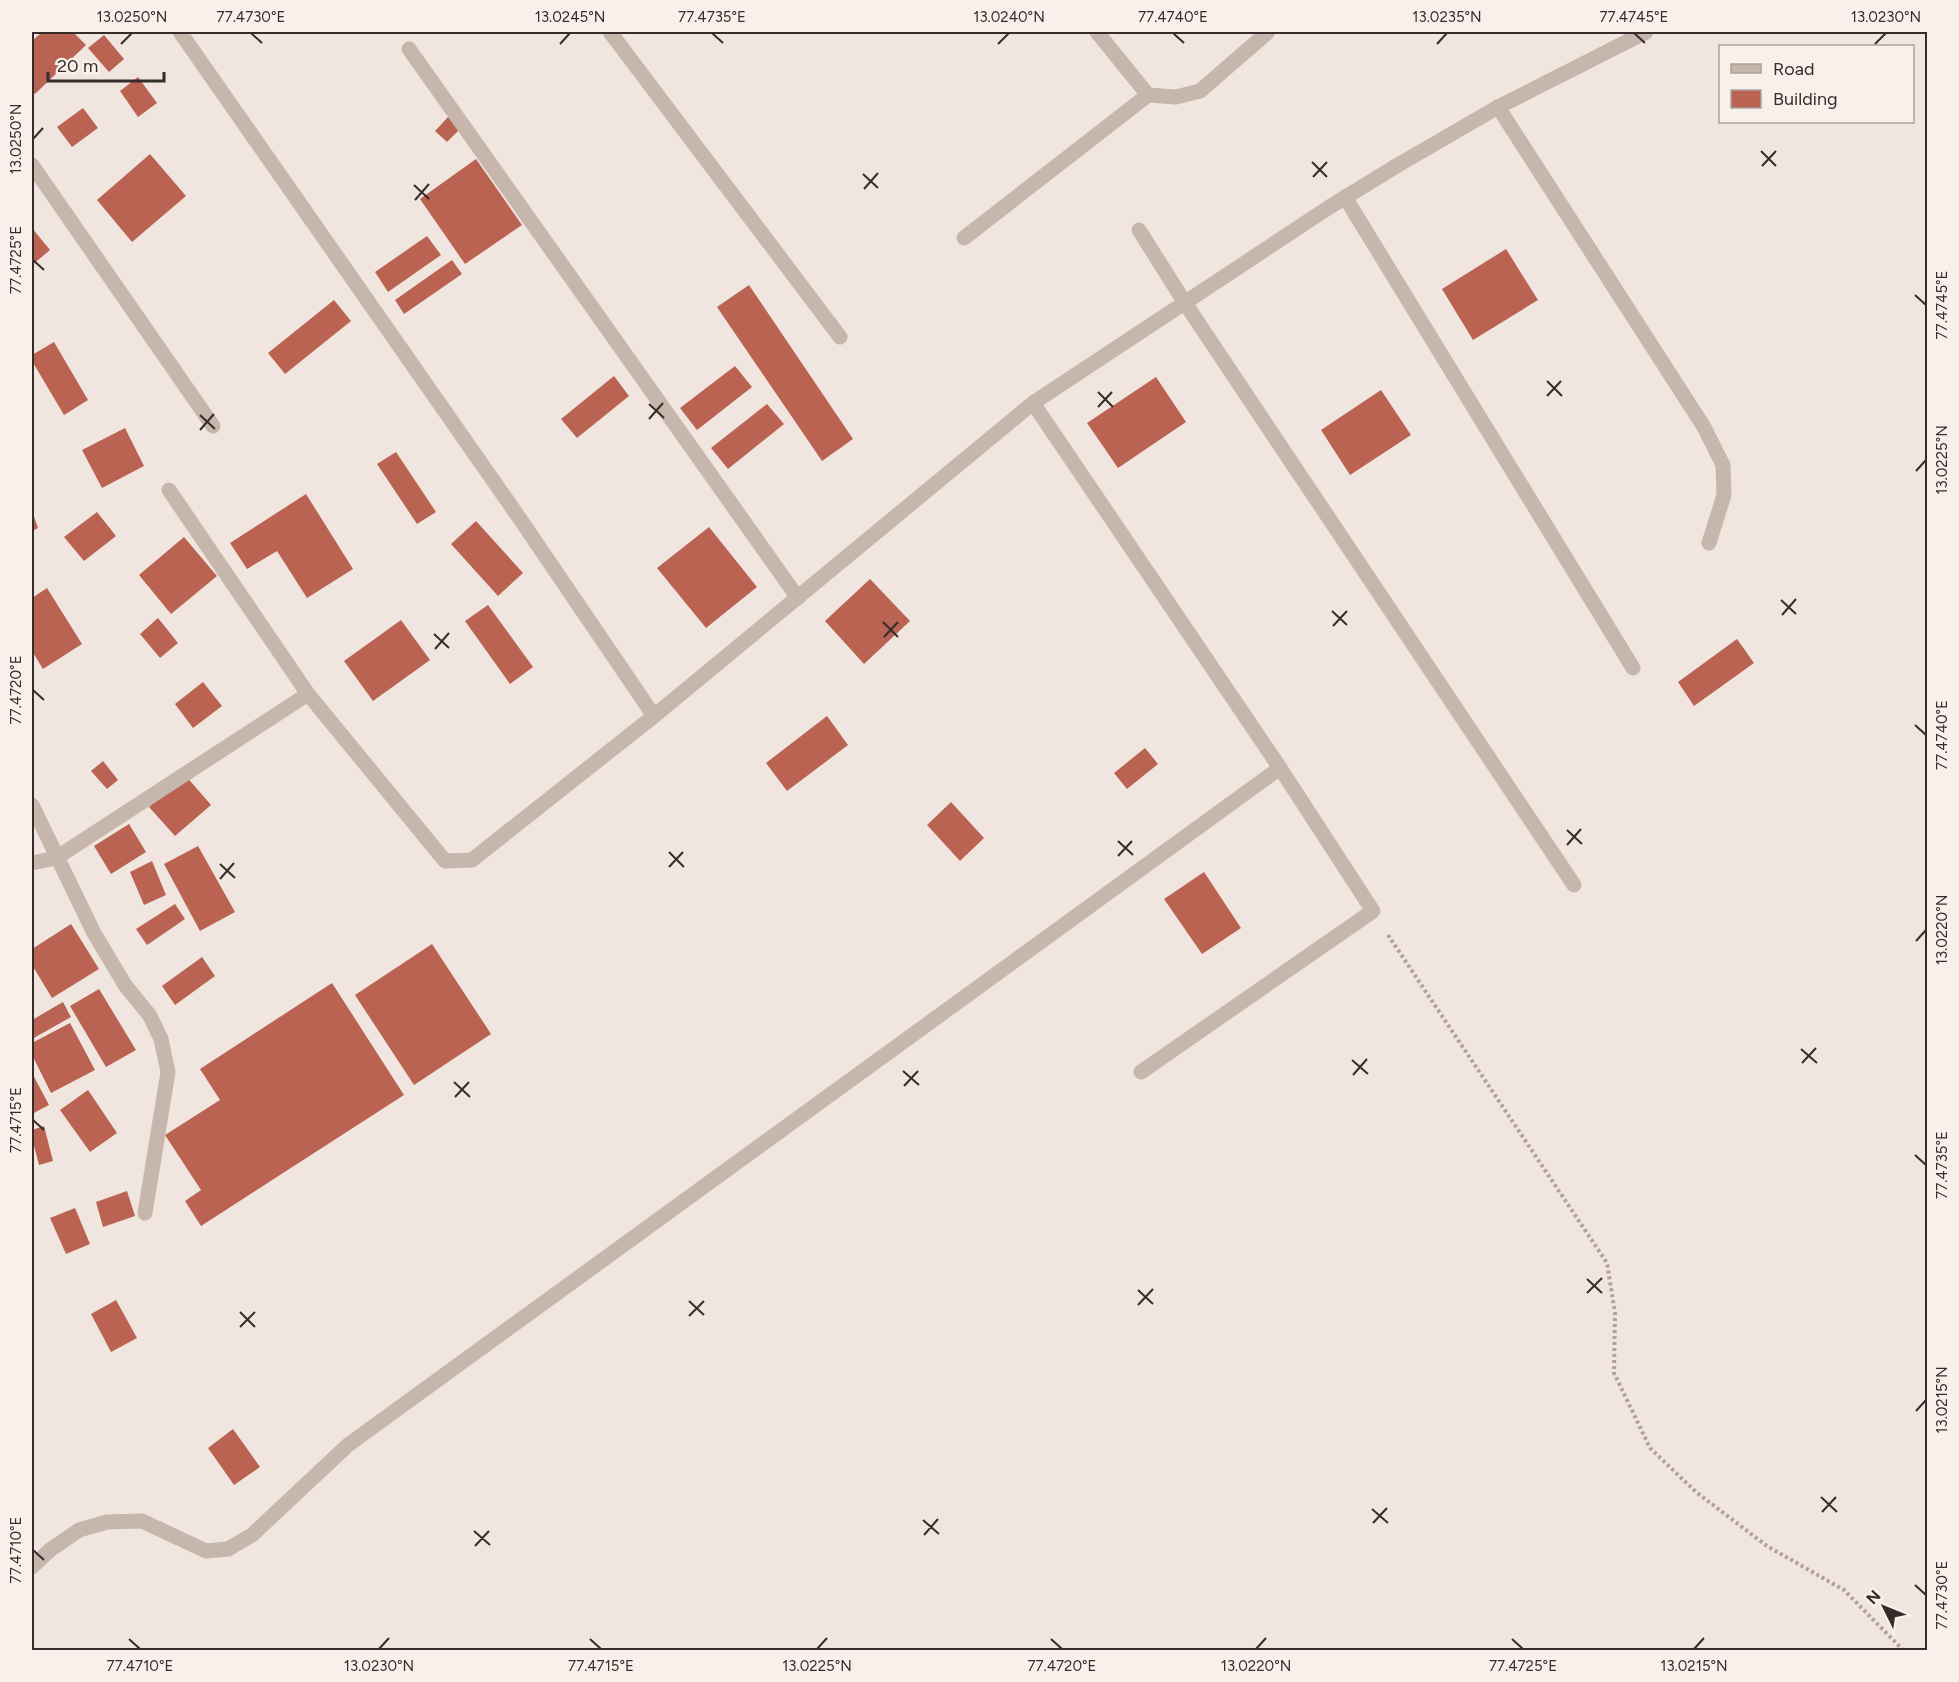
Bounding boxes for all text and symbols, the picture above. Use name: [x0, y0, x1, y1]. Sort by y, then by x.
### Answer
text: 13.0250°N: [97, 8, 167, 26]
text: 77.4730°E: [217, 8, 285, 26]
text: 13.0245°N: [535, 8, 605, 26]
text: 77.4735°E: [678, 8, 746, 26]
text: 13.0240°N: [973, 8, 1045, 26]
text: 77.4740°E: [1138, 8, 1208, 26]
text: 13.0235°N: [1412, 8, 1482, 26]
text: 77.4745°E: [1600, 8, 1668, 26]
text: 13.0230°N: [1851, 8, 1921, 26]
scale bar: [48, 45, 164, 83]
legend: [1719, 45, 1914, 123]
text: 20 m: [57, 55, 98, 77]
text: Road: [1773, 58, 1814, 80]
text: Building: [1773, 88, 1838, 110]
text: 13.0250°N: [7, 104, 25, 174]
text: 77.4725°E: [7, 226, 25, 294]
text: 77.4745°E: [1933, 271, 1951, 339]
text: 13.0225°N: [1933, 425, 1951, 495]
text: 77.4720°E: [7, 655, 25, 725]
text: 77.4740°E: [1933, 700, 1951, 770]
text: 13.0220°N: [1933, 895, 1951, 965]
text: 77.4715°E: [7, 1087, 25, 1153]
text: 77.4735°E: [1933, 1131, 1951, 1199]
text: 13.0215°N: [1933, 1366, 1951, 1434]
text: 77.4710°E: [7, 1517, 25, 1583]
text: 77.4730°E: [1933, 1561, 1951, 1629]
north arrow: [1854, 1577, 1914, 1637]
text: N: [1862, 1586, 1885, 1608]
text: 77.4710°E: [107, 1657, 173, 1675]
text: 13.0230°N: [344, 1657, 414, 1675]
text: 77.4715°E: [568, 1657, 634, 1675]
text: 13.0225°N: [782, 1657, 852, 1675]
text: 77.4720°E: [1027, 1657, 1097, 1675]
text: 13.0220°N: [1221, 1657, 1291, 1675]
text: 77.4725°E: [1489, 1657, 1557, 1675]
text: 13.0215°N: [1660, 1657, 1728, 1675]

